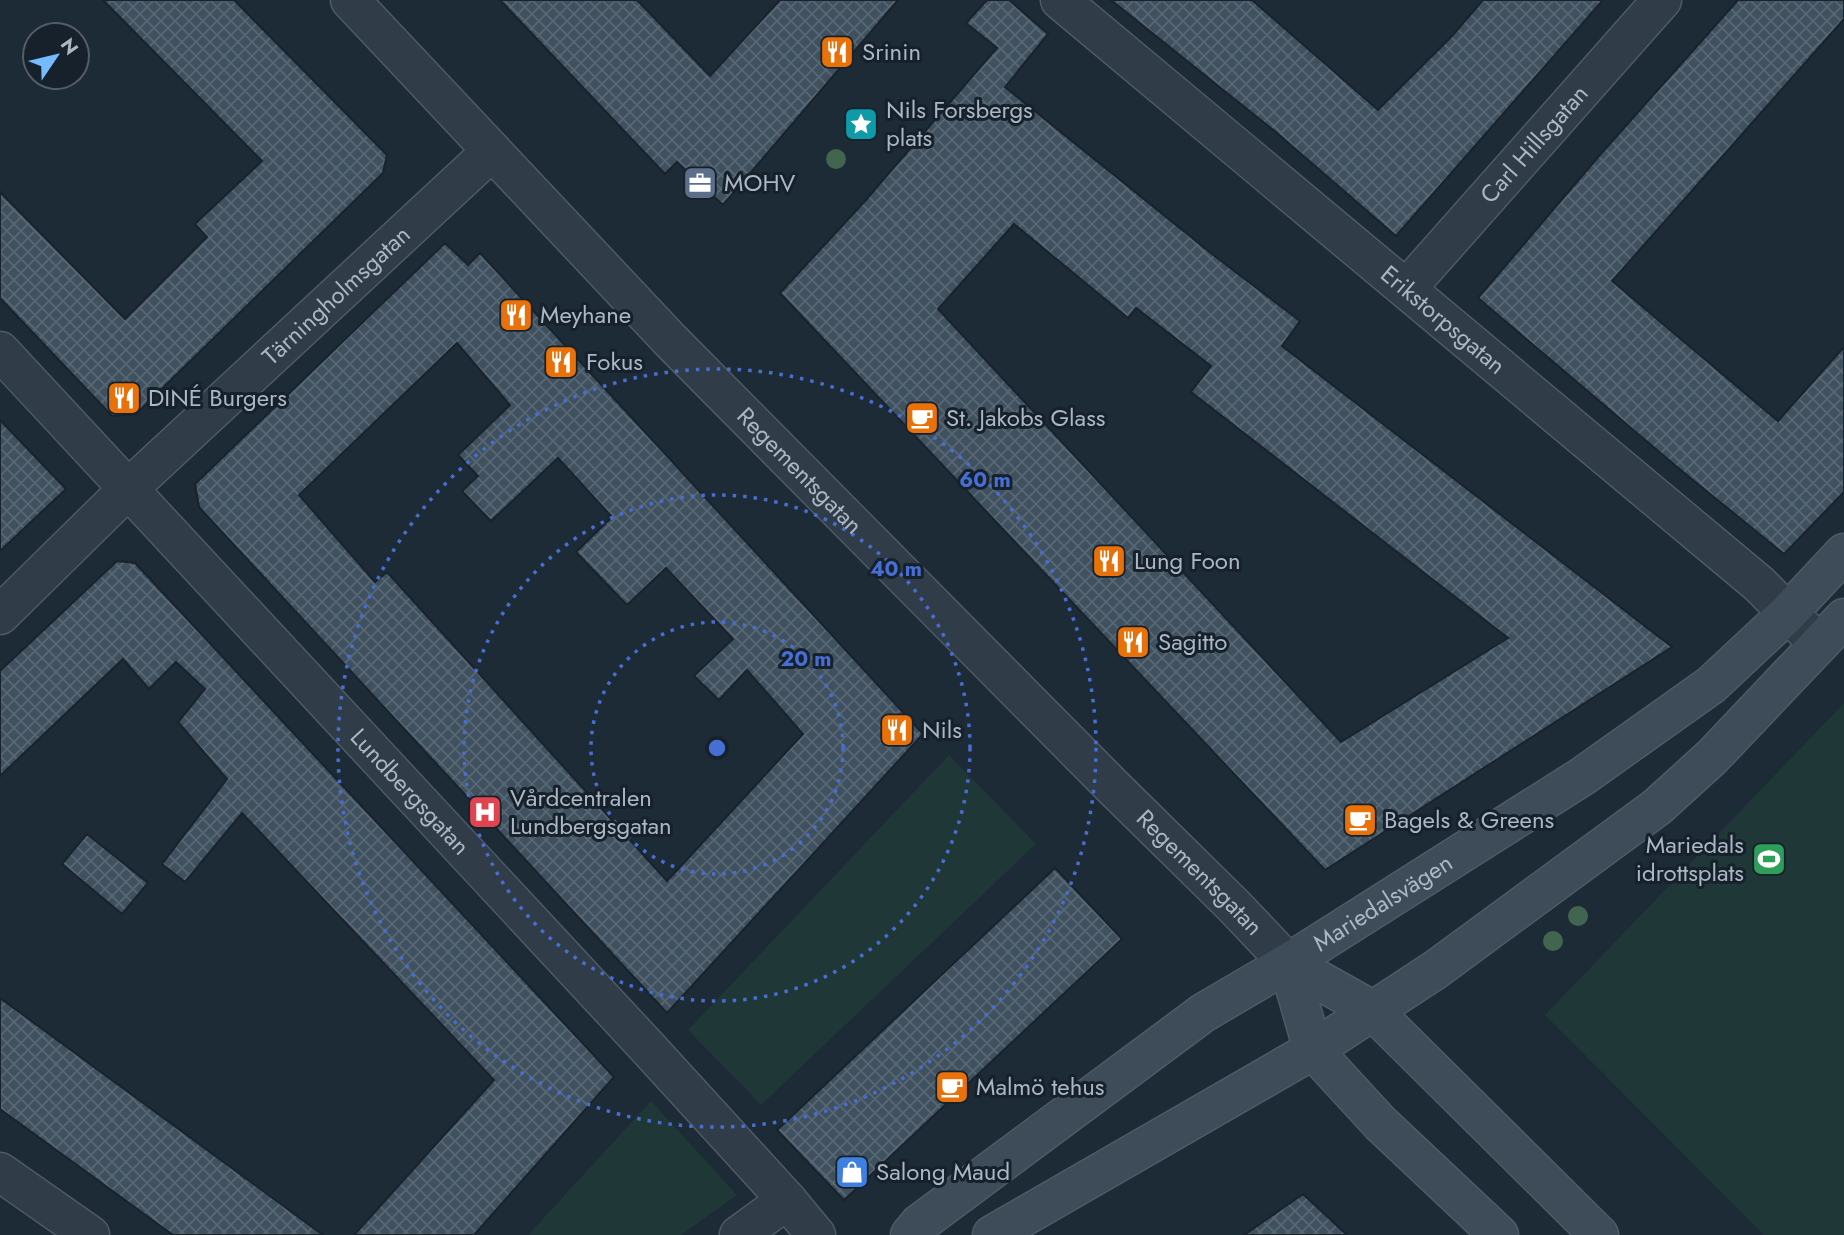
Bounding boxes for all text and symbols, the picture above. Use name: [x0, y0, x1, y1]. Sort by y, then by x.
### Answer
north arrow: [21, 21, 91, 91]
text: N: [54, 33, 85, 60]
restaurant icon: Srinin: [818, 33, 856, 71]
place label: Srinin: [862, 34, 921, 69]
street label: Carl Hillsgatan: [1472, 77, 1596, 211]
place label: Nils Forsbergs plats: [886, 92, 1033, 155]
place icon: Nils Forsbergs plats: [842, 105, 880, 143]
office icon: MOHV: [681, 164, 719, 202]
place label: MOHV: [724, 165, 796, 200]
street label: Tärningholmsgatan: [254, 217, 418, 373]
street label: Erikstorpsgatan: [1373, 257, 1513, 382]
restaurant icon: Meyhane: [497, 296, 535, 334]
place label: Meyhane: [540, 297, 631, 332]
restaurant icon: Fokus: [542, 343, 580, 381]
place label: Fokus: [586, 344, 643, 379]
restaurant icon: DINÉ Burgers: [105, 379, 143, 417]
place label: DINÉ Burgers: [148, 380, 287, 415]
street label: Regementsgatan: [729, 399, 871, 542]
cafe icon: St. Jakobs Glass: [903, 399, 941, 437]
place label: St. Jakobs Glass: [946, 400, 1105, 435]
text: 60 m: [959, 465, 1011, 495]
restaurant icon: Lung Foon: [1090, 542, 1128, 580]
place label: Lung Foon: [1134, 543, 1241, 578]
text: 40 m: [870, 554, 922, 584]
restaurant icon: Sagitto: [1114, 623, 1152, 661]
place label: Sagitto: [1158, 624, 1227, 659]
text: 20 m: [780, 644, 832, 674]
restaurant icon: Nils: [878, 711, 916, 749]
place label: Nils: [922, 712, 962, 747]
street label: Lundbergsgatan: [342, 720, 478, 863]
centre of rings: [705, 736, 729, 760]
place label: Vårdcentralen Lundbergsgatan: [510, 780, 672, 843]
hospital icon: Vårdcentralen Lundbergsgatan: [466, 793, 504, 831]
street label: Regementsgatan: [1129, 801, 1271, 943]
cafe icon: Bagels & Greens: [1341, 801, 1379, 839]
place label: Bagels & Greens: [1384, 802, 1554, 837]
place label: Mariedals idrottsplats: [1636, 827, 1744, 890]
sports icon: Mariedals idrottsplats: [1750, 840, 1788, 878]
street label: Mariedalsvägen: [1306, 845, 1459, 960]
cafe icon: Malmö tehus: [933, 1068, 971, 1106]
place label: Malmö tehus: [976, 1069, 1105, 1104]
shop icon: Salong Maud: [833, 1153, 871, 1191]
place label: Salong Maud: [876, 1154, 1010, 1189]

